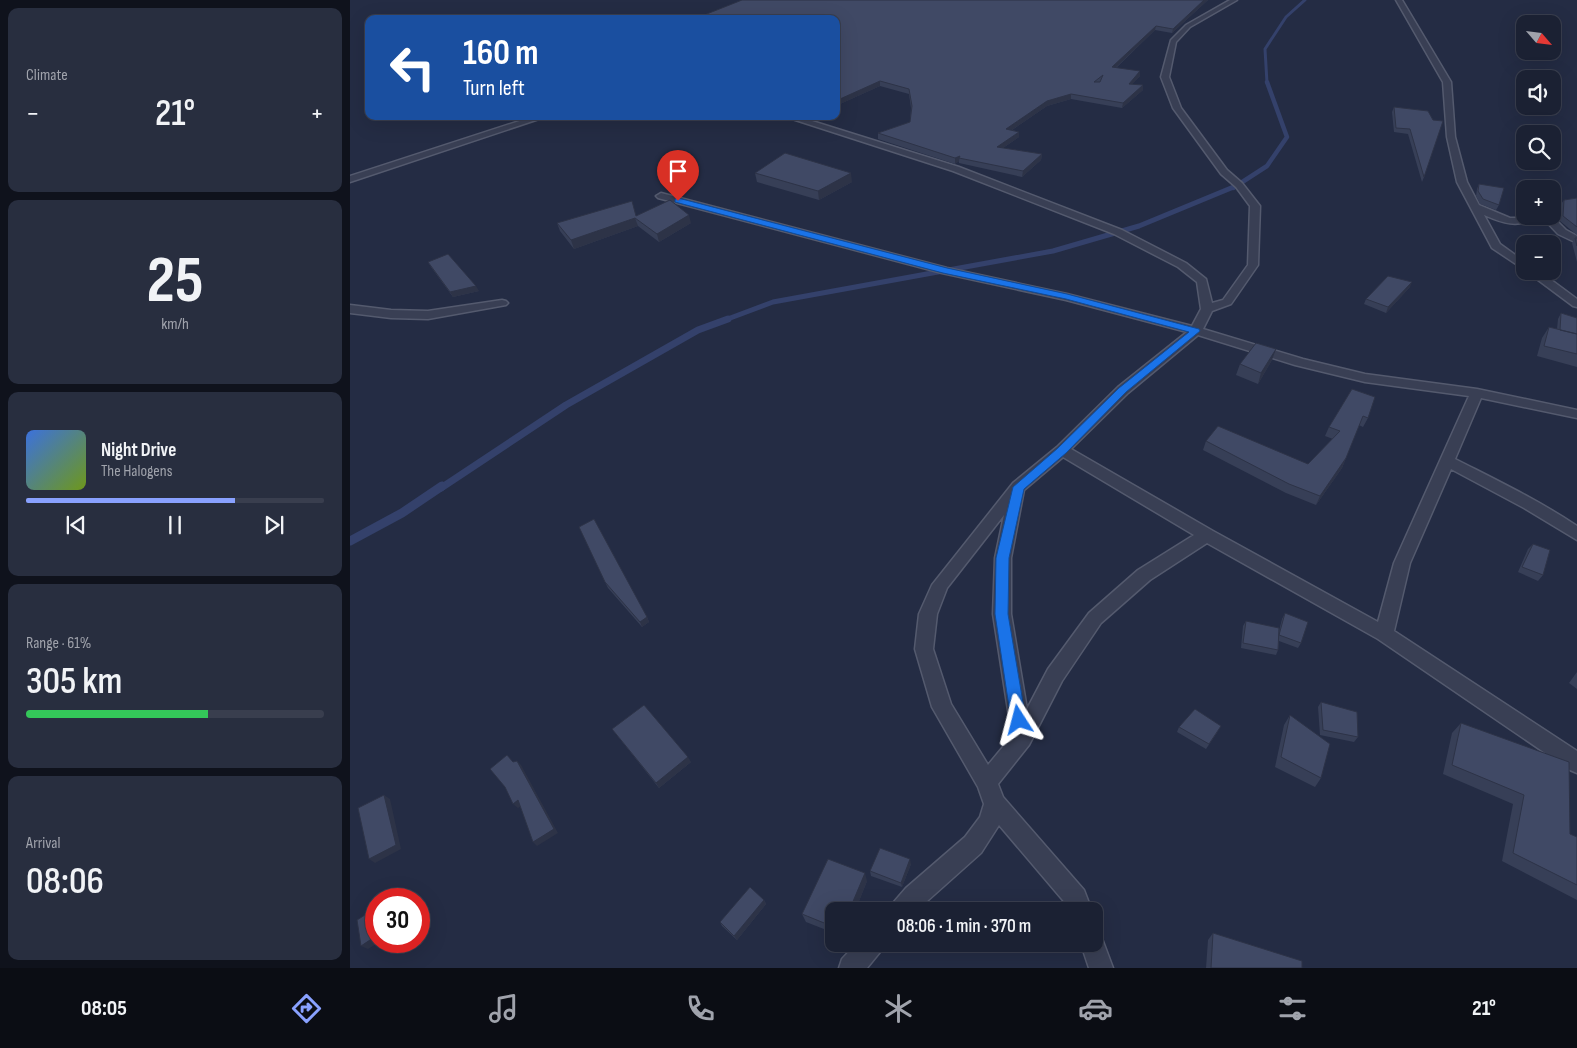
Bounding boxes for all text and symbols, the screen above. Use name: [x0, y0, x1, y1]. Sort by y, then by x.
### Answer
north arrow: [1516, 15, 1561, 60]
map controls: [1516, 15, 1561, 280]
text: 160 m: [463, 32, 539, 75]
icon: left: [380, 35, 445, 100]
text: Climate: [26, 66, 68, 85]
button: sound: [1516, 70, 1561, 115]
text: Turn left: [463, 75, 525, 102]
text: 21°: [155, 91, 195, 136]
text: −: [26, 97, 40, 130]
text: +: [310, 97, 324, 130]
button: search: [1516, 125, 1561, 170]
pin: [657, 150, 699, 201]
icon: arrive: [664, 157, 692, 185]
button: +: [1516, 180, 1561, 225]
button: −: [1516, 235, 1561, 280]
text: 25: [146, 243, 204, 321]
text: km/h: [161, 315, 189, 334]
text: Night Drive: [101, 439, 176, 462]
text: The Halogens: [101, 462, 172, 481]
icon: previous: [62, 511, 90, 539]
icon: pause: [161, 511, 189, 539]
icon: next: [260, 511, 288, 539]
text: Range · 61%: [26, 634, 91, 653]
text: 305 km: [26, 659, 122, 704]
position arrow: [992, 693, 1044, 745]
text: Arrival: [26, 834, 60, 853]
text: 08:06: [26, 859, 104, 904]
speed limit sign: 30: [365, 888, 430, 953]
text: 08:06 · 1 min · 370 m: [897, 915, 1031, 938]
icon: directions: [289, 991, 324, 1026]
icon: music: [486, 991, 521, 1026]
icon: phone: [683, 991, 718, 1026]
icon: climate: [881, 991, 916, 1026]
icon: car: [1078, 991, 1113, 1026]
icon: filters: [1275, 991, 1310, 1026]
text: 08:05: [81, 995, 127, 1022]
text: 21°: [1472, 995, 1496, 1022]

